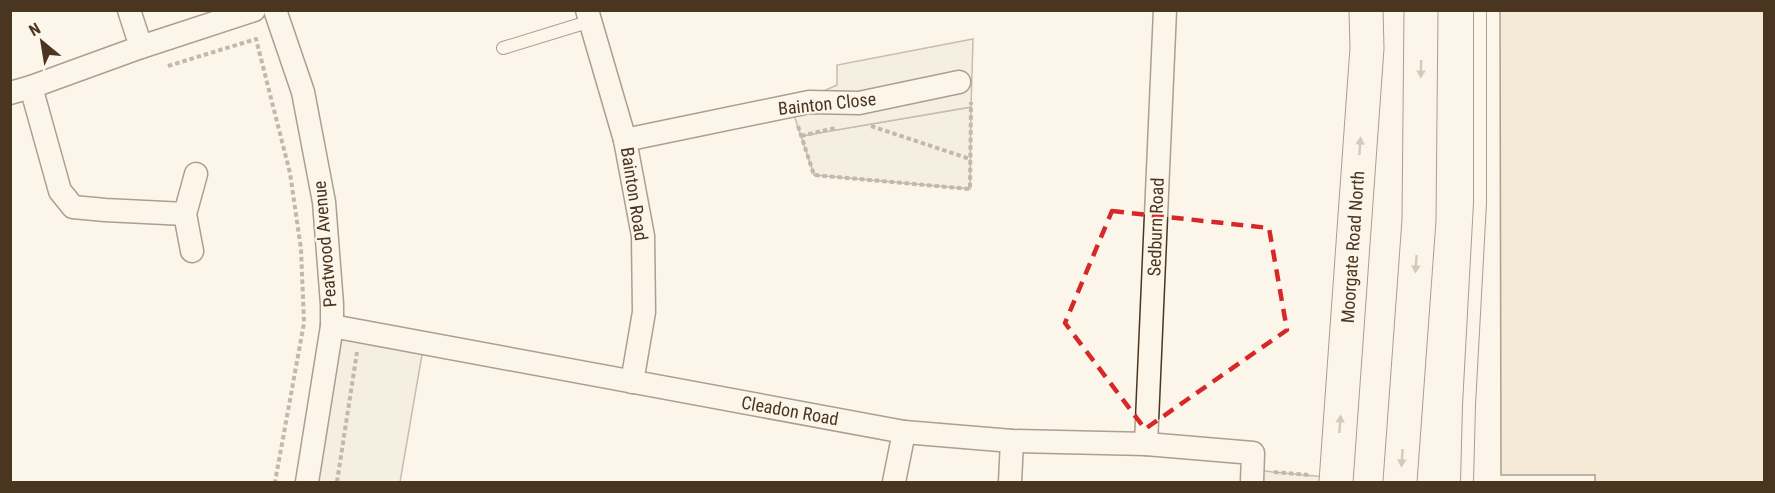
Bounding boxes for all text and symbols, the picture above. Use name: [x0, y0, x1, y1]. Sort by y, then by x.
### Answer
north arrow: [12, 12, 72, 72]
text: N: [26, 19, 44, 40]
one-way arrow: [1416, 59, 1425, 78]
street label: Bainton Close: [777, 88, 877, 119]
one-way arrow: [1356, 136, 1365, 155]
street label: Bainton Road: [617, 146, 652, 242]
street label: Moorgate Road North: [1337, 170, 1368, 324]
street label: Sedburn Road: [1143, 177, 1168, 277]
street label: Peatwood Avenue: [309, 180, 340, 308]
one-way arrow: [1411, 254, 1421, 273]
street label: Cleadon Road: [740, 392, 840, 429]
one-way arrow: [1335, 415, 1345, 434]
one-way arrow: [1397, 449, 1406, 468]

